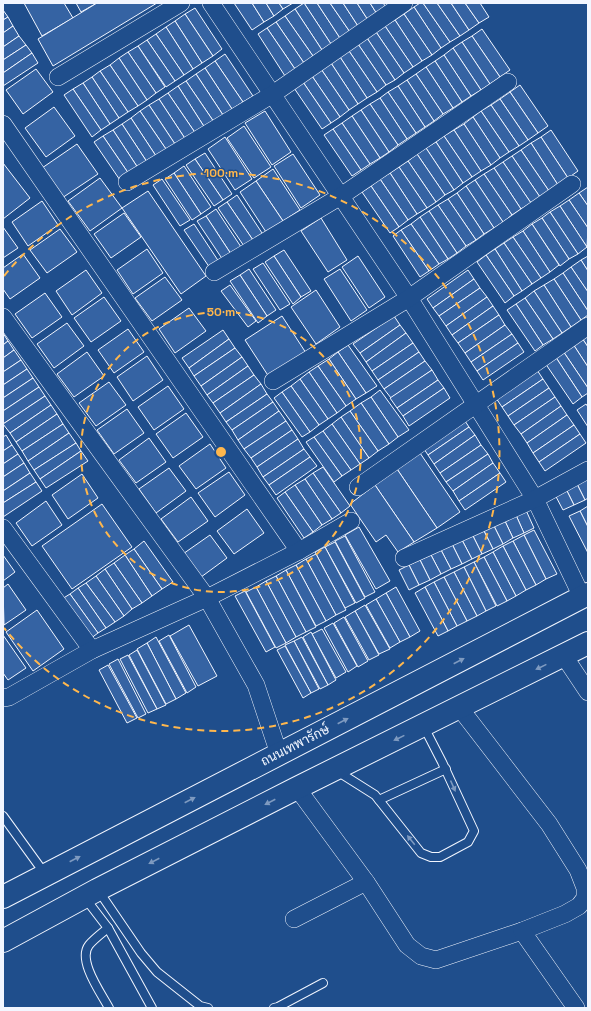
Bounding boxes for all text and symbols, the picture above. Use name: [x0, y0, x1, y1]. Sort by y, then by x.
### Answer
text: 100 m: [204, 165, 238, 181]
text: 50 m: [207, 304, 235, 320]
centre of rings: [214, 445, 228, 459]
one-way arrow: [453, 658, 464, 664]
one-way arrow: [535, 664, 546, 670]
one-way arrow: [337, 717, 349, 724]
street label: ถนนเทพารักษ์: [257, 719, 332, 770]
one-way arrow: [394, 735, 405, 741]
one-way arrow: [450, 780, 457, 792]
one-way arrow: [185, 796, 196, 803]
one-way arrow: [265, 798, 276, 805]
one-way arrow: [406, 834, 415, 845]
one-way arrow: [69, 856, 81, 862]
one-way arrow: [149, 857, 160, 864]

